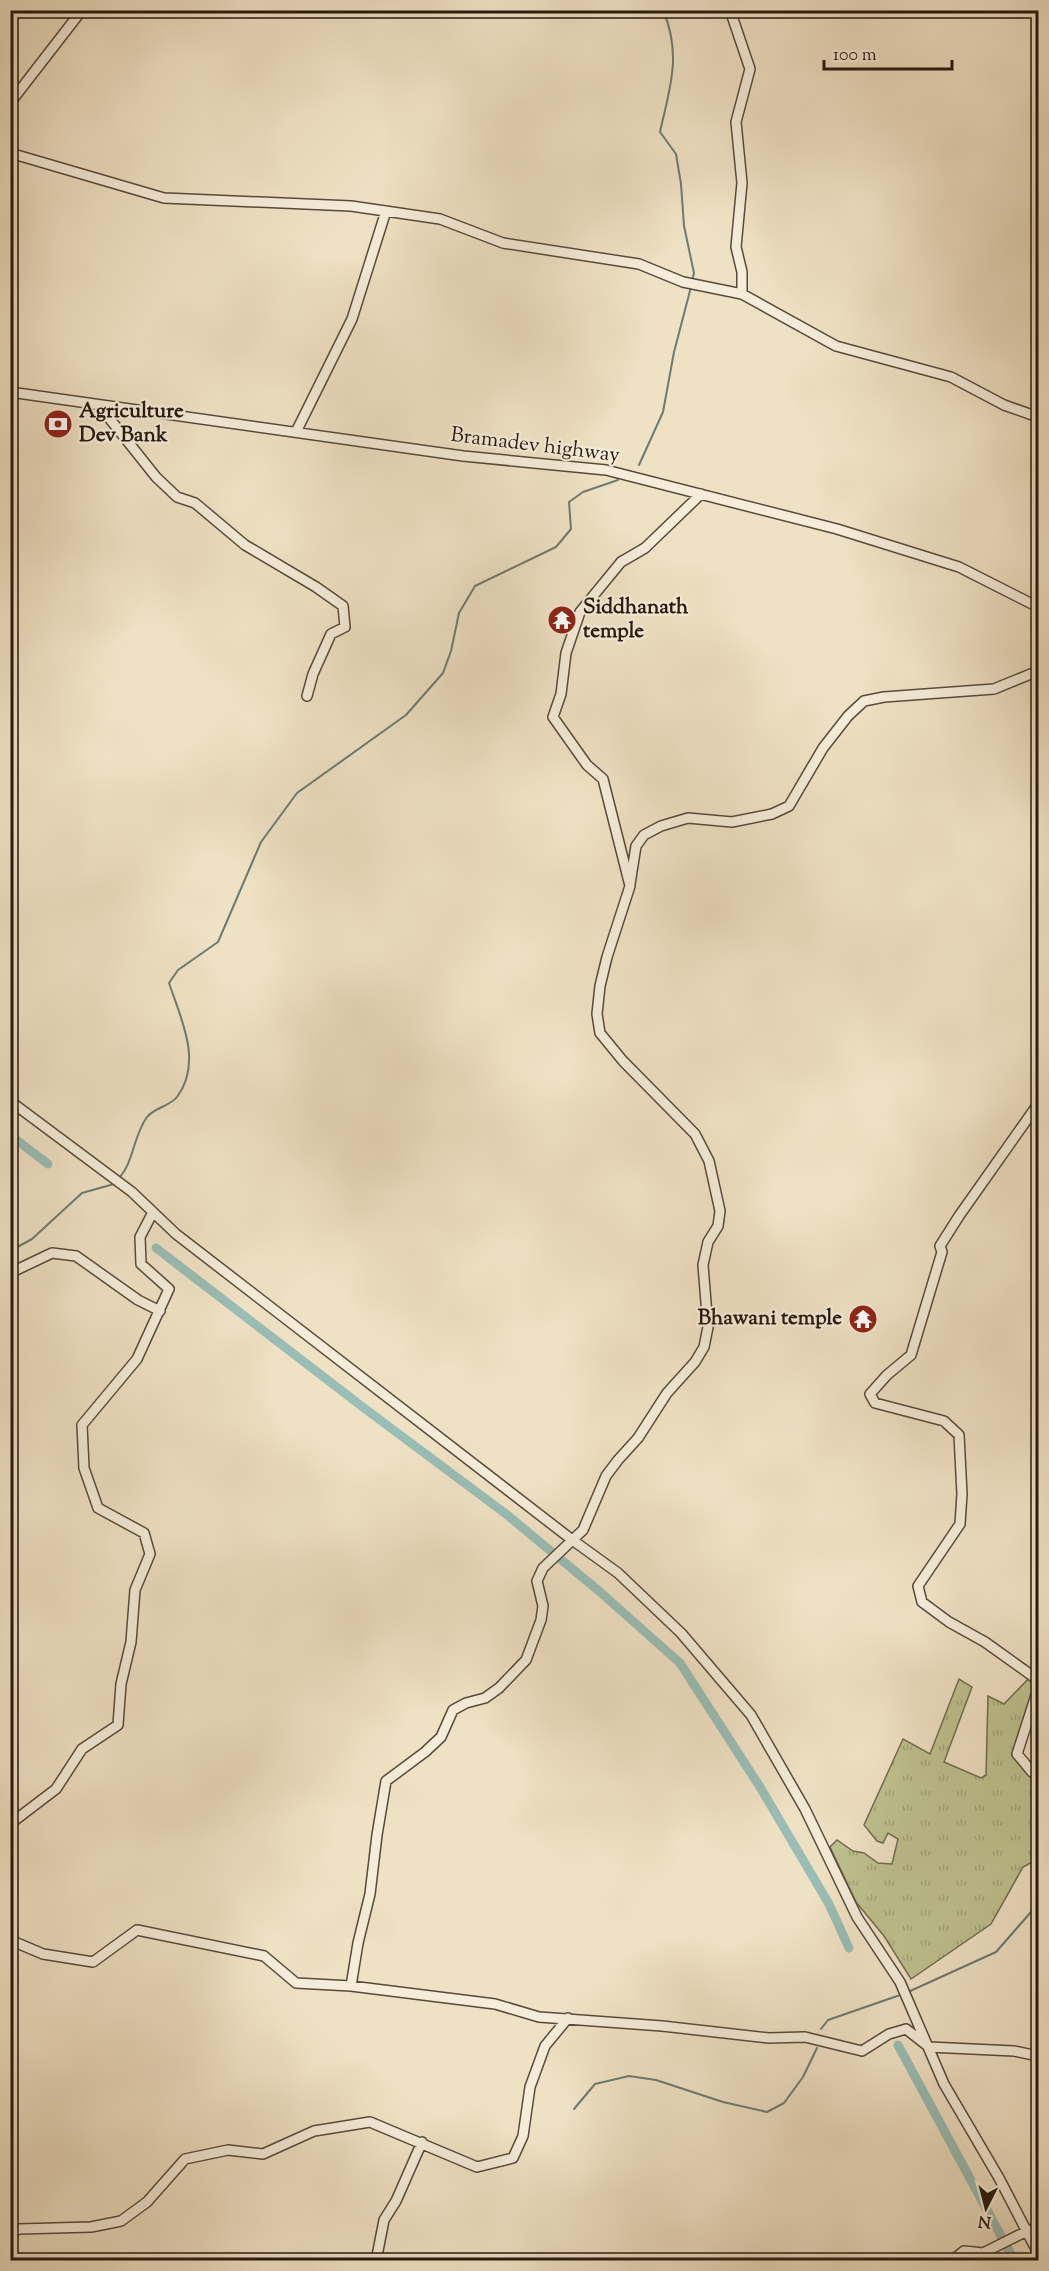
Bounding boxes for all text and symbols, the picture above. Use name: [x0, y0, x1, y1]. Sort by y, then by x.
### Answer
scale bar: [824, 33, 952, 71]
text: 100 m: [833, 43, 877, 69]
place label: Agriculture Dev Bank: [79, 397, 184, 451]
bank icon: Agriculture Dev Bank: [42, 408, 74, 440]
street label: Bramadev highway: [449, 421, 622, 471]
place label: Siddhanath temple: [583, 593, 689, 647]
temple icon: Siddhanath temple: [546, 604, 578, 636]
temple icon: Bhawani temple: [847, 1303, 879, 1335]
place label: Bhawani temple: [698, 1304, 842, 1334]
north arrow: [956, 2178, 1016, 2238]
text: N: [977, 2208, 992, 2233]

